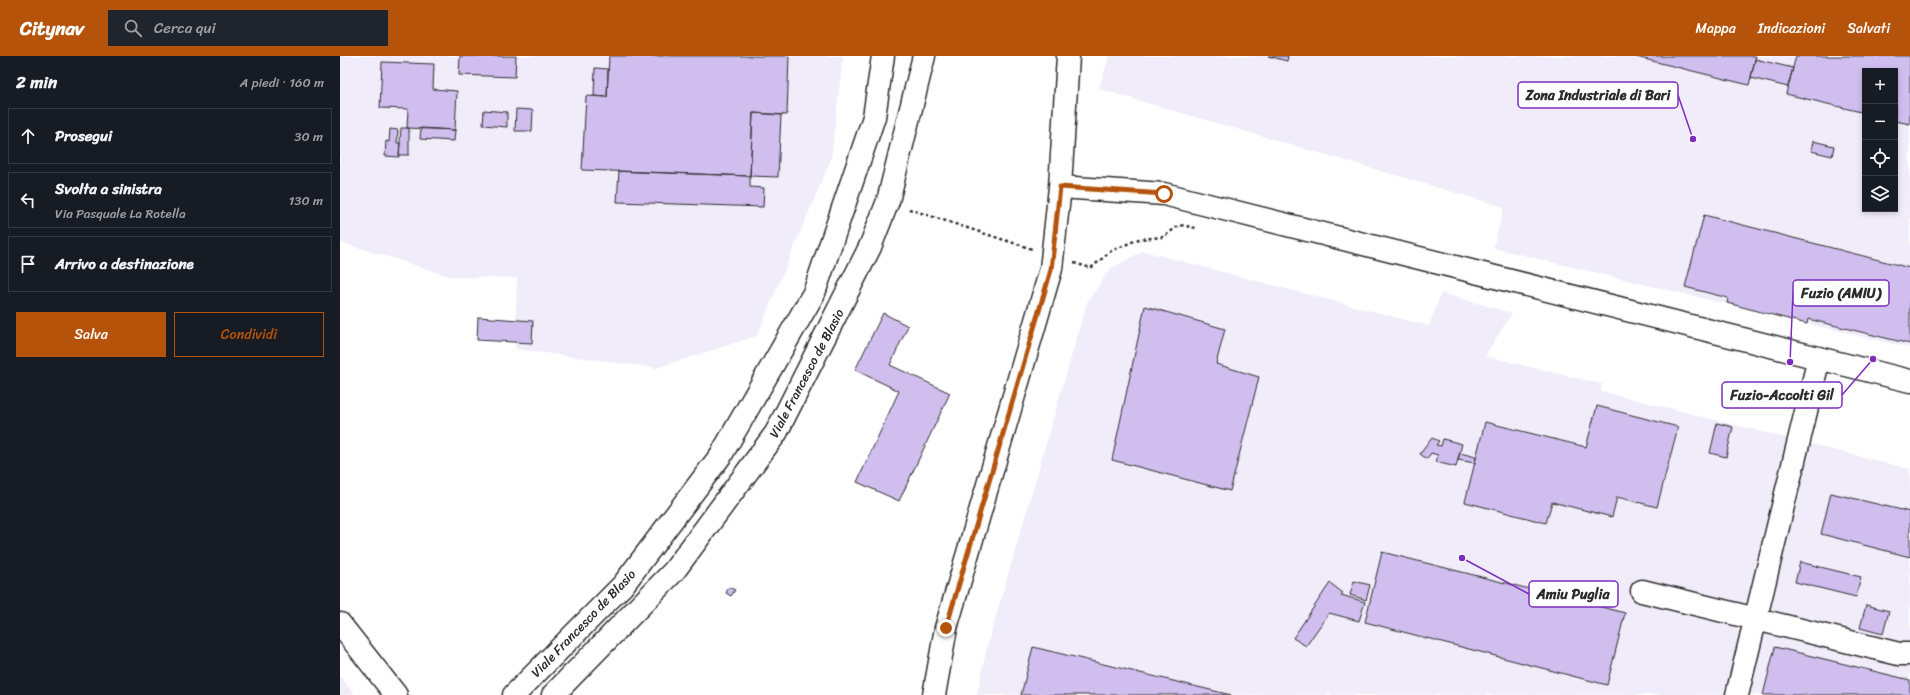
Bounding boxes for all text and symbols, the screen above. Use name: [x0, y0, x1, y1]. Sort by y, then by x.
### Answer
search box: [108, 10, 388, 46]
text: Citynav: [20, 12, 84, 45]
text: Cerca qui: [154, 15, 216, 41]
text: Mappa: [1695, 16, 1736, 41]
text: Indicazioni: [1758, 16, 1825, 41]
text: Salvati: [1847, 16, 1890, 41]
icon: search: [122, 17, 144, 39]
text: 2 min: [16, 67, 57, 97]
map controls: [1862, 68, 1898, 212]
button: +: [1862, 68, 1898, 104]
text: A piedi · 160 m: [240, 71, 324, 94]
callout: Zona Industriale di Bari: [1518, 82, 1678, 108]
text: Zona Industriale di Bari: [1525, 83, 1672, 108]
button: −: [1862, 104, 1898, 140]
text: Prosegui: [55, 123, 112, 149]
icon: ahead: [17, 125, 39, 147]
text: 30 m: [294, 125, 323, 148]
button: locate: [1862, 140, 1898, 176]
text: Svolta a sinistra: [55, 176, 162, 202]
button: layers: [1862, 176, 1898, 212]
route start: [1155, 185, 1173, 203]
icon: left: [17, 189, 39, 211]
text: 130 m: [289, 189, 323, 212]
text: Via Pasquale La Rotella: [55, 202, 186, 225]
text: Arrivo a destinazione: [55, 251, 194, 277]
icon: arrive: [17, 253, 39, 275]
callout: Fuzio (AMIU): [1793, 280, 1889, 306]
text: Fuzio (AMIU): [1800, 281, 1882, 306]
street label: Viale Francesco de Blasio: [763, 304, 850, 442]
button: Salva: [16, 312, 166, 357]
button: Condividi: [174, 312, 324, 357]
callout: Fuzio-Accolti Gil: [1722, 382, 1842, 408]
text: Fuzio-Accolti Gil: [1729, 383, 1835, 408]
street label: Viale Francesco de Blasio: [525, 563, 642, 683]
callout: Amiu Puglia: [1529, 581, 1618, 607]
text: Amiu Puglia: [1536, 582, 1610, 607]
route end: [937, 619, 955, 637]

